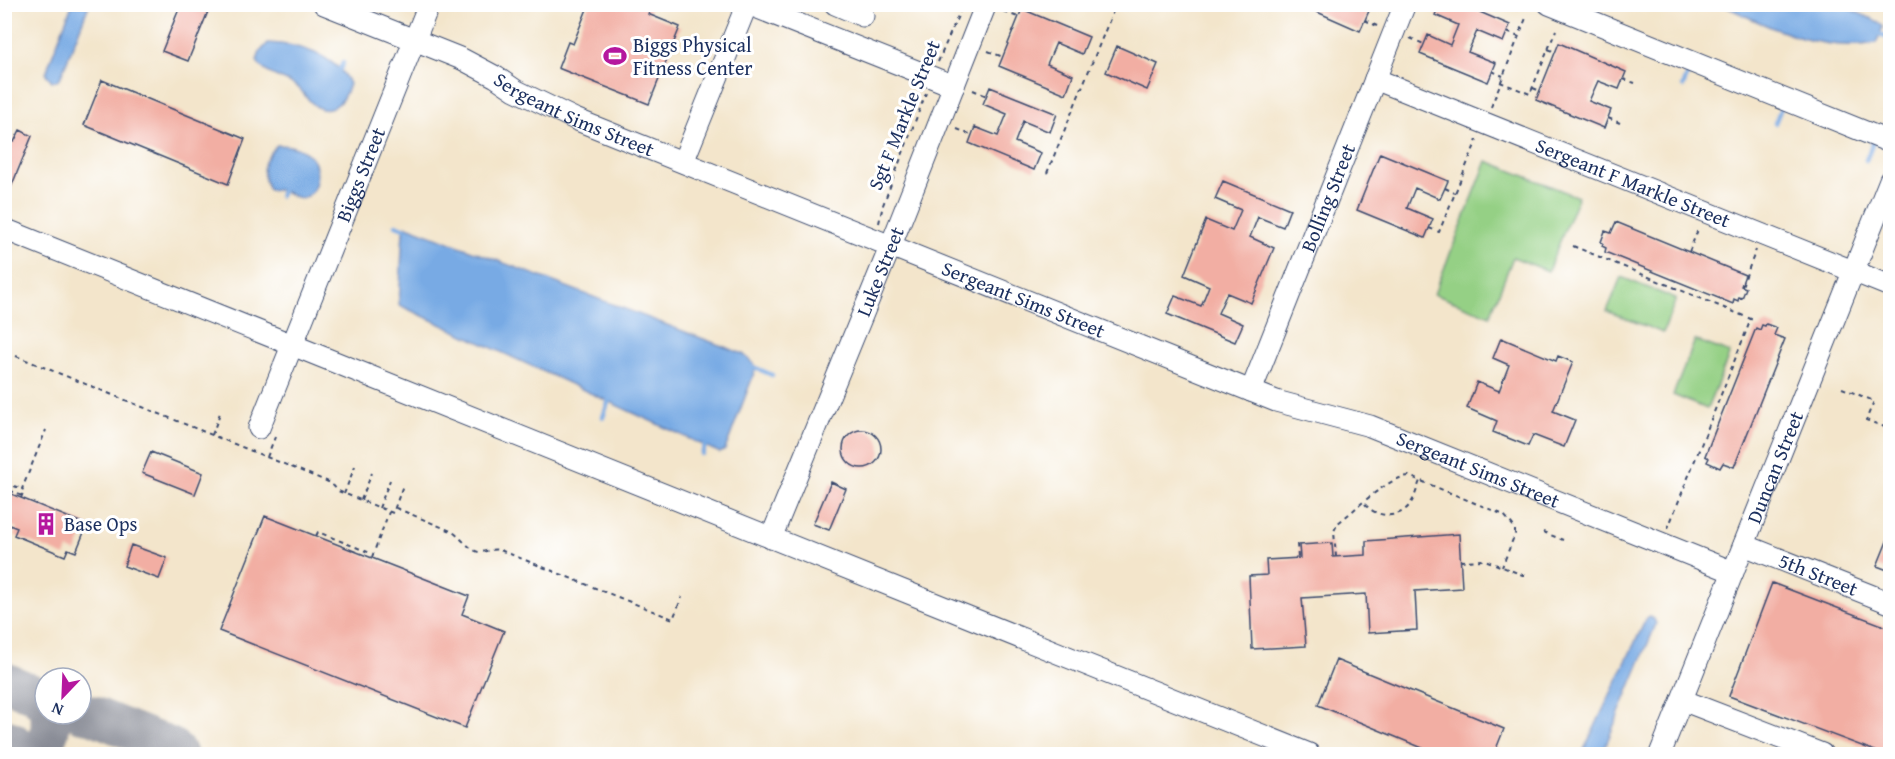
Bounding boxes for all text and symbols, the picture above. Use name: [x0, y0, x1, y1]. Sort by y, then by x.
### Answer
place label: Biggs Physical Fitness Center: [633, 30, 753, 82]
street label: Sgt F Markle Street: [860, 35, 947, 194]
sports icon: Biggs Physical Fitness Center: [602, 43, 628, 69]
street label: Sergeant Sims Street: [488, 65, 659, 163]
street label: Biggs Street: [328, 123, 392, 226]
street label: Sergeant F Markle Street: [1532, 130, 1735, 234]
street label: Bolling Street: [1293, 139, 1362, 256]
street label: Luke Street: [848, 222, 911, 321]
street label: Sergeant Sims Street: [938, 253, 1110, 345]
street label: Duncan Street: [1739, 406, 1810, 528]
street label: Sergeant Sims Street: [1392, 423, 1564, 515]
place label: Base Ops: [64, 509, 137, 538]
building icon: Base Ops: [33, 511, 59, 537]
street label: 5th Street: [1775, 545, 1862, 603]
north arrow: [33, 666, 93, 726]
text: N: [47, 697, 67, 723]

